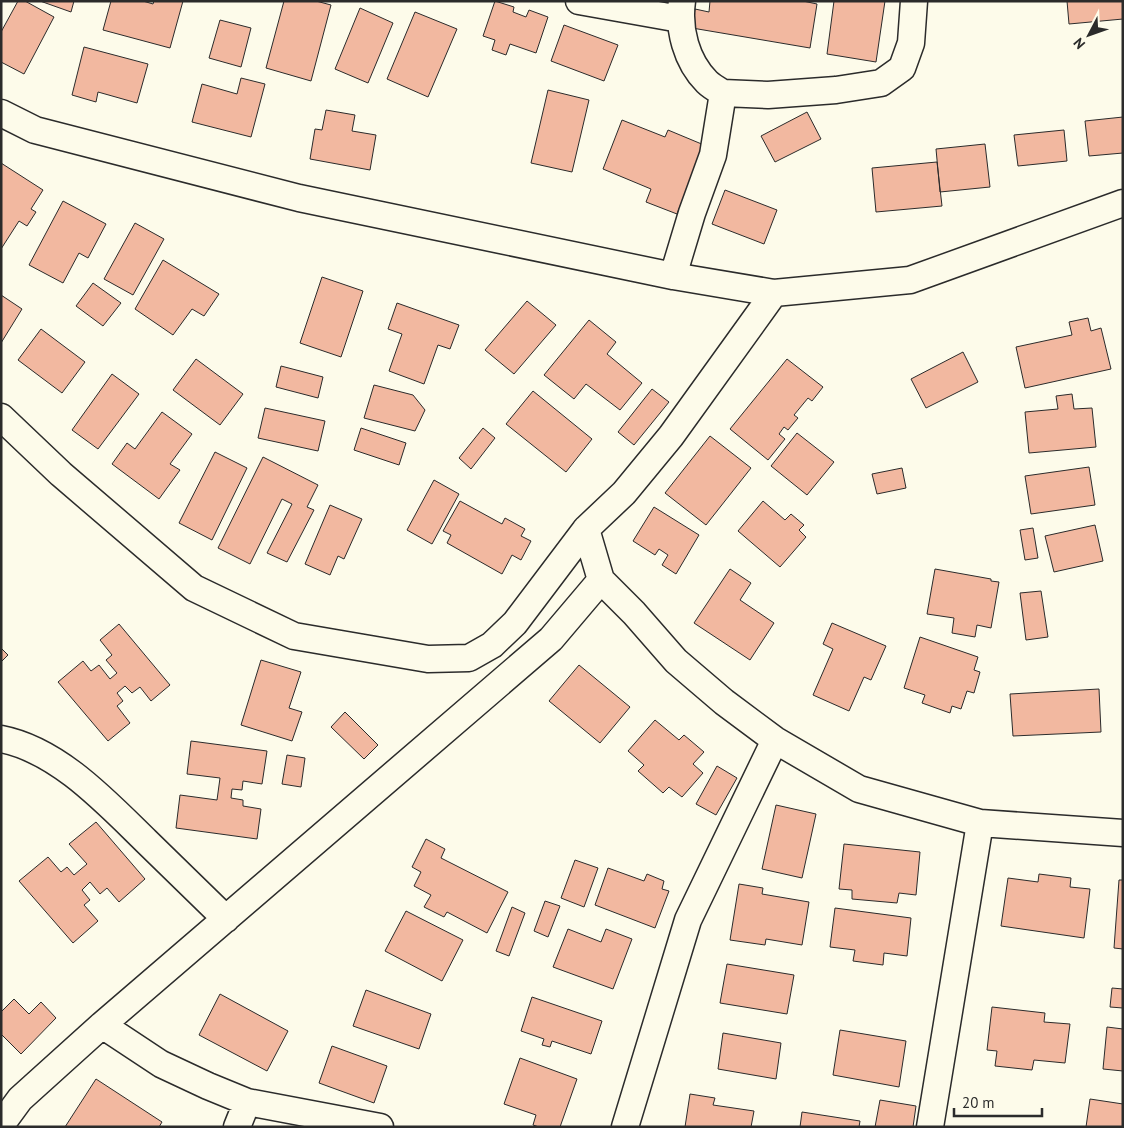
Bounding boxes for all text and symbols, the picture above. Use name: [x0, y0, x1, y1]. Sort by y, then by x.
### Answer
north arrow: [1064, 10, 1114, 60]
text: N: [1069, 34, 1089, 53]
scale bar: [954, 1086, 1042, 1118]
text: 20 m: [962, 1093, 995, 1112]

